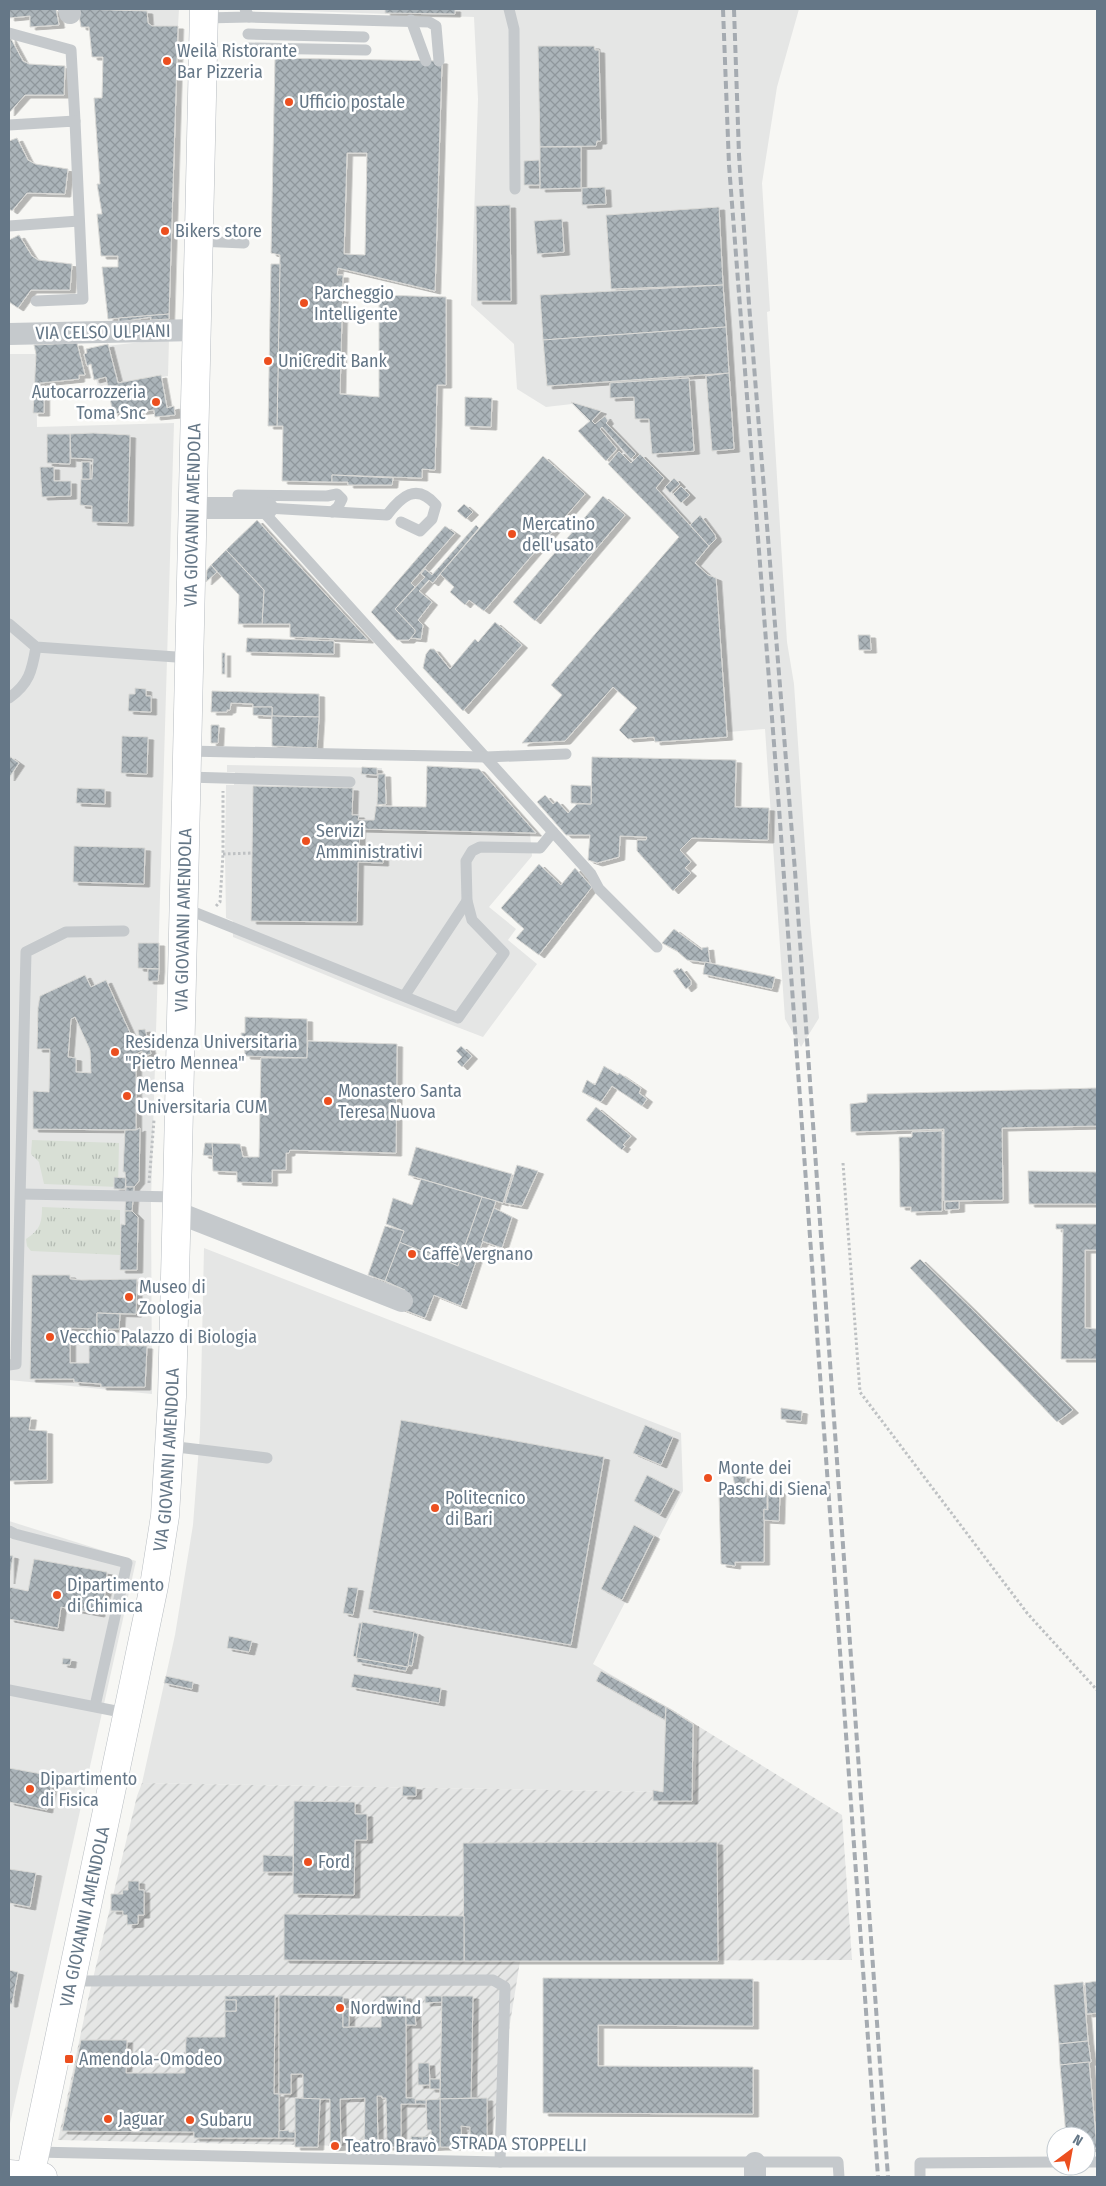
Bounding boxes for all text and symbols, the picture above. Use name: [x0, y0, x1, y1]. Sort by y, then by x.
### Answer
place label: Weilà Ristorante Bar Pizzeria: [177, 40, 297, 83]
marker: Weilà Ristorante Bar Pizzeria: [161, 55, 173, 67]
place label: Ufficio postale: [299, 91, 405, 113]
marker: Ufficio postale: [283, 96, 295, 108]
place label: Bikers store: [175, 220, 262, 242]
marker: Bikers store: [159, 225, 171, 237]
place label: Parcheggio Intelligente: [314, 282, 398, 325]
marker: Parcheggio Intelligente: [298, 297, 310, 309]
street label: VIA CELSO ULPIANI: [35, 320, 171, 344]
place label: UniCredit Bank: [278, 350, 388, 372]
marker: UniCredit Bank: [262, 355, 274, 367]
place label: Autocarrozzeria Toma Snc: [32, 381, 146, 424]
marker: Autocarrozzeria Toma Snc: [150, 396, 162, 408]
street label: VIA GIOVANNI AMENDOLA: [179, 422, 206, 607]
place label: Mercatino dell'usato: [522, 513, 595, 556]
marker: Mercatino dell'usato: [506, 528, 518, 540]
place label: Servizi Amministrativi: [316, 820, 423, 863]
street label: VIA GIOVANNI AMENDOLA: [170, 827, 196, 1012]
marker: Servizi Amministrativi: [300, 835, 312, 847]
place label: Residenza Universitaria "Pietro Mennea": [125, 1031, 298, 1074]
marker: Residenza Universitaria "Pietro Mennea": [109, 1046, 121, 1058]
place label: Mensa Universitaria CUM: [137, 1075, 267, 1118]
place label: Monastero Santa Teresa Nuova: [338, 1080, 462, 1123]
marker: Mensa Universitaria CUM: [121, 1090, 133, 1102]
marker: Monastero Santa Teresa Nuova: [322, 1095, 334, 1107]
place label: Caffè Vergnano: [422, 1243, 533, 1265]
marker: Caffè Vergnano: [406, 1248, 418, 1260]
place label: Museo di Zoologia: [139, 1276, 206, 1319]
marker: Museo di Zoologia: [123, 1291, 135, 1303]
place label: Vecchio Palazzo di Biologia: [60, 1326, 257, 1348]
marker: Vecchio Palazzo di Biologia: [44, 1331, 56, 1343]
street label: VIA GIOVANNI AMENDOLA: [149, 1367, 184, 1553]
place label: Monte dei Paschi di Siena: [718, 1457, 828, 1500]
marker: Monte dei Paschi di Siena: [702, 1472, 714, 1484]
place label: Politecnico di Bari: [445, 1487, 526, 1530]
marker: Politecnico di Bari: [429, 1502, 441, 1514]
place label: Dipartimento di Chimica: [67, 1574, 164, 1617]
marker: Dipartimento di Chimica: [51, 1589, 63, 1601]
place label: Dipartimento di Fisica: [40, 1768, 137, 1811]
marker: Dipartimento di Fisica: [24, 1783, 36, 1795]
street label: VIA GIOVANNI AMENDOLA: [55, 1824, 115, 2009]
place label: Ford: [318, 1851, 350, 1873]
marker: Ford: [302, 1856, 314, 1868]
place label: Nordwind: [350, 1997, 421, 2019]
marker: Nordwind: [334, 2002, 346, 2014]
place label: Amendola-Omodeo: [79, 2048, 222, 2070]
marker: Amendola-Omodeo: [63, 2053, 75, 2065]
place label: Jaguar: [118, 2108, 165, 2130]
place label: Subaru: [200, 2109, 252, 2131]
marker: Jaguar: [102, 2113, 114, 2125]
marker: Subaru: [184, 2114, 196, 2126]
north arrow: [1046, 2126, 1096, 2176]
text: N: [1070, 2131, 1086, 2150]
street label: STRADA STOPPELLI: [451, 2132, 587, 2156]
place label: Teatro Bravò: [345, 2135, 437, 2157]
marker: Teatro Bravò: [329, 2140, 341, 2152]

